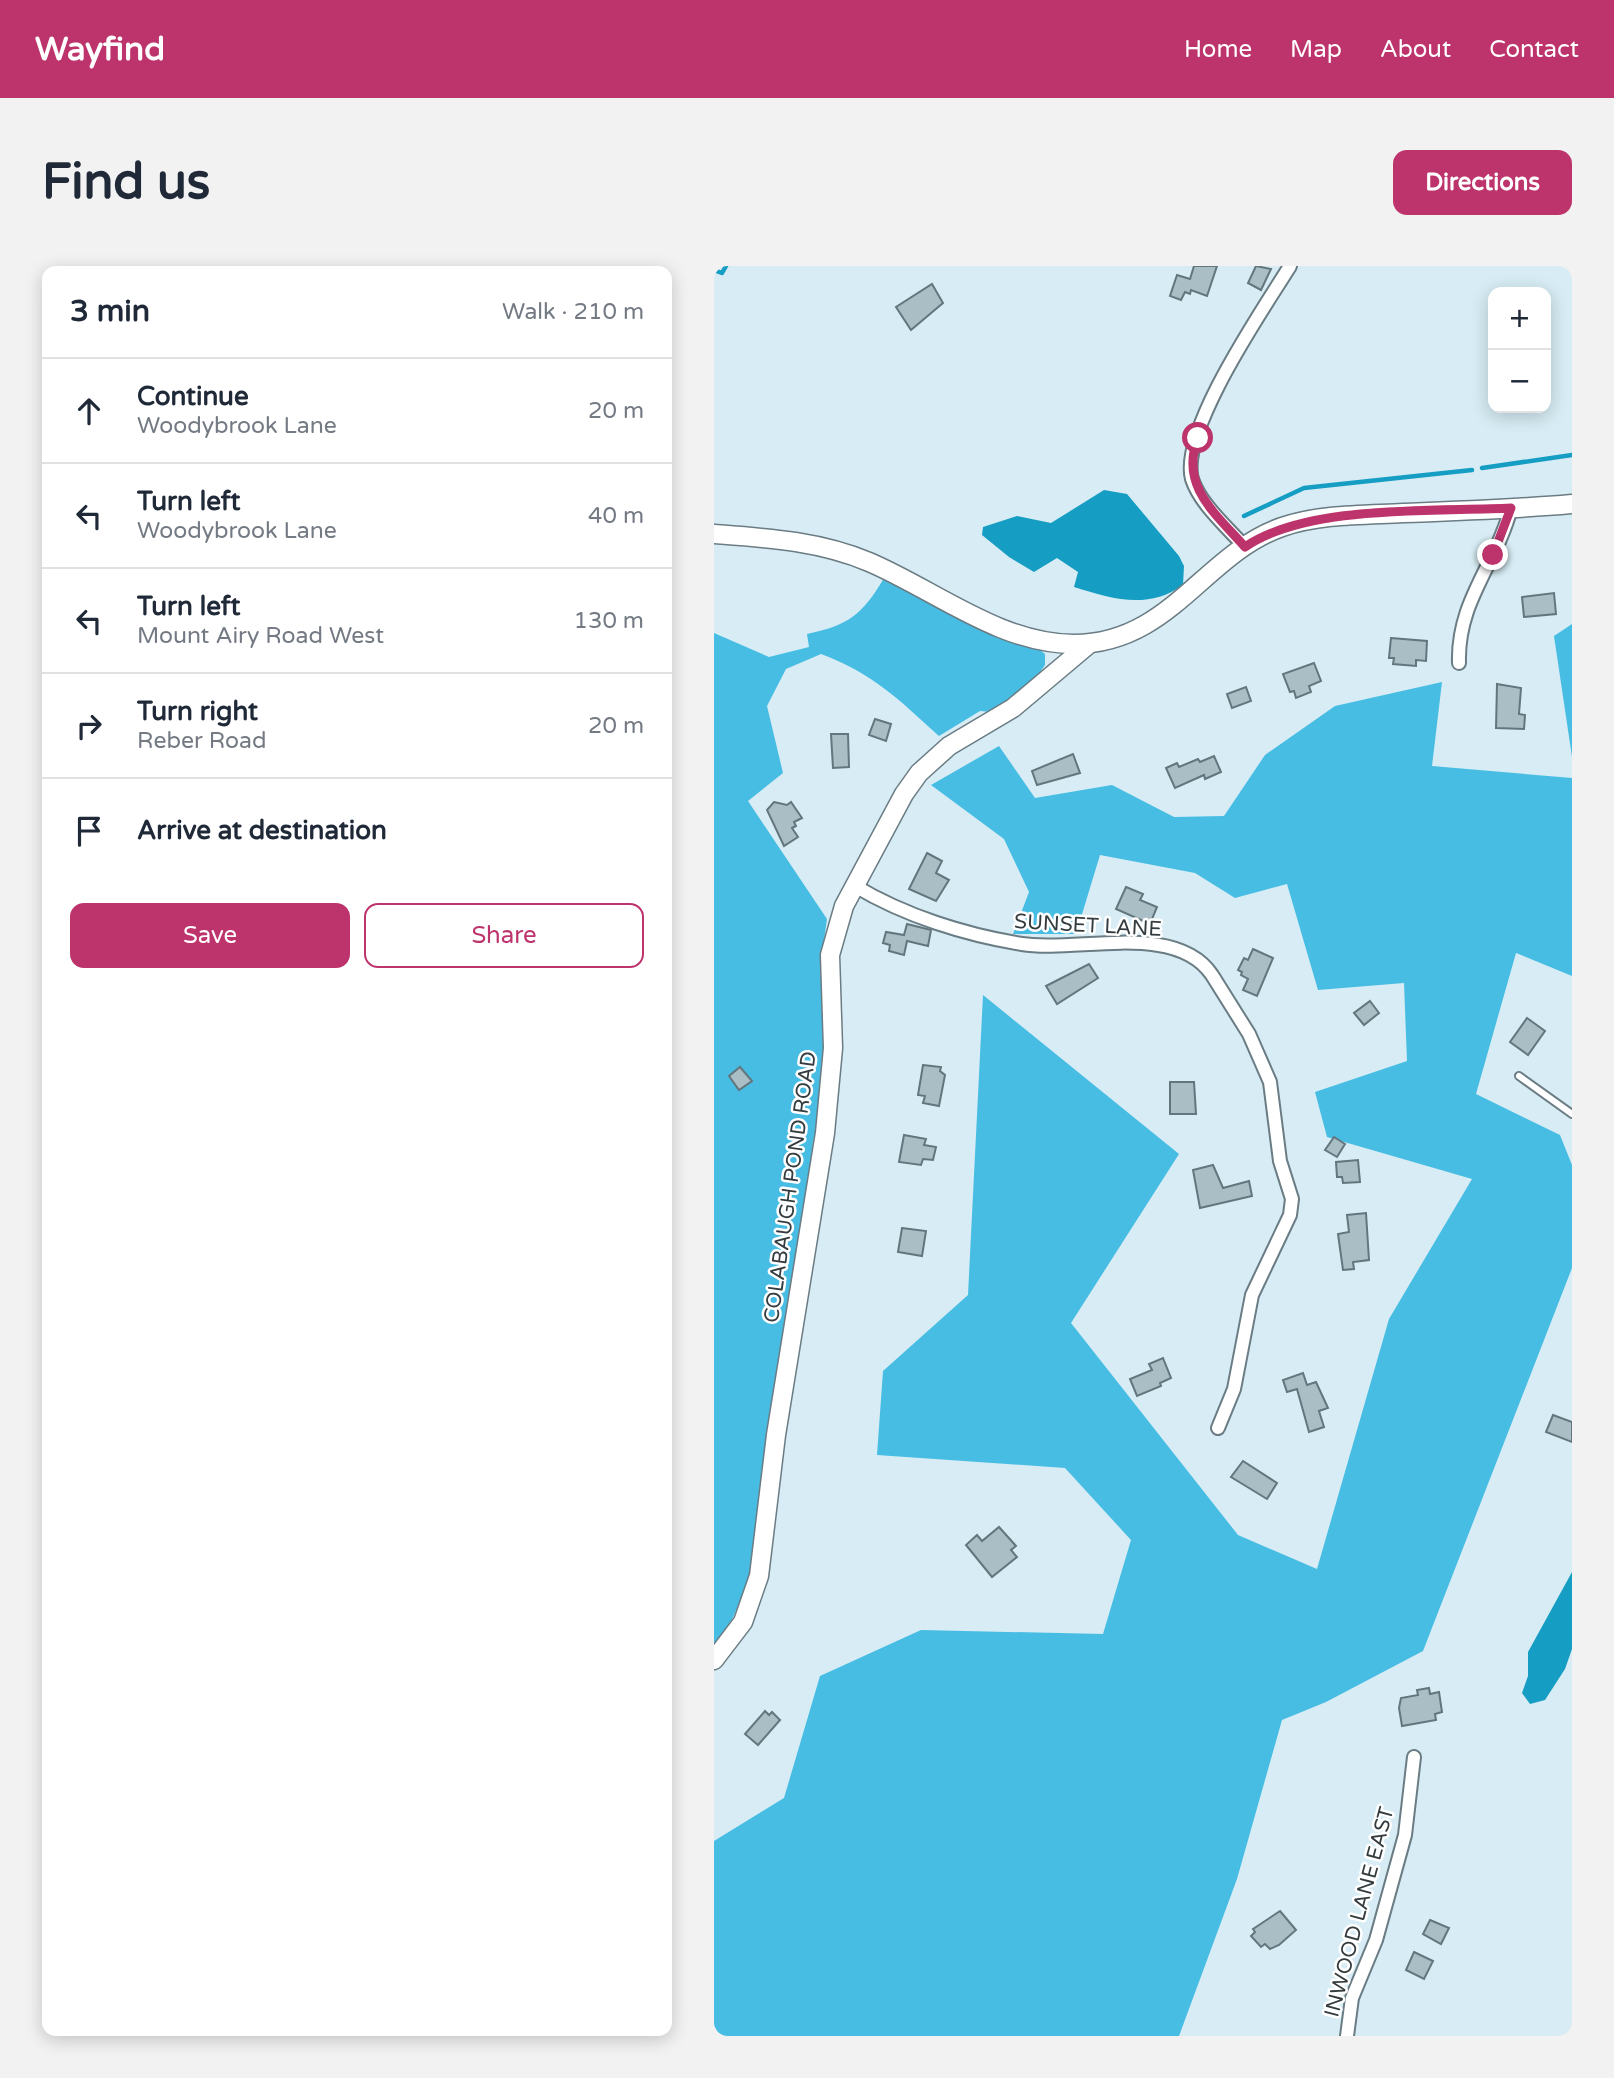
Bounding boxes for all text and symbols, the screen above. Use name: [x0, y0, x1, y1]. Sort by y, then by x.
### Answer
text: Wayfind: [35, 30, 165, 69]
text: Home: [1184, 35, 1252, 64]
text: Map: [1290, 35, 1342, 64]
text: About: [1380, 35, 1451, 64]
text: Contact: [1489, 35, 1579, 64]
button: Directions: [1393, 150, 1572, 215]
text: Find us: [42, 153, 210, 212]
map controls: [1488, 287, 1551, 413]
button: +: [1488, 287, 1551, 350]
text: 3 min: [70, 293, 150, 330]
text: Walk · 210 m: [502, 298, 644, 326]
button: −: [1488, 350, 1551, 413]
text: Continue: [137, 381, 249, 412]
icon: ahead: [70, 392, 108, 430]
text: 20 m: [588, 397, 644, 425]
text: Woodybrook Lane: [137, 412, 337, 440]
route start: [1182, 422, 1213, 453]
text: Turn left: [137, 486, 240, 517]
icon: left: [70, 497, 108, 535]
text: 40 m: [588, 502, 644, 530]
text: Woodybrook Lane: [137, 517, 337, 545]
route end: [1477, 539, 1508, 570]
text: Turn left: [137, 591, 240, 622]
icon: left: [70, 602, 108, 640]
text: 130 m: [574, 607, 644, 635]
text: Mount Airy Road West: [137, 622, 384, 650]
text: Turn right: [137, 696, 258, 727]
icon: right: [70, 707, 108, 745]
text: 20 m: [588, 712, 644, 740]
text: Reber Road: [137, 727, 267, 755]
icon: arrive: [70, 812, 108, 850]
text: Arrive at destination: [137, 815, 387, 846]
button: Save: [70, 903, 350, 968]
button: Share: [364, 903, 644, 968]
street label: SUNSET LANE: [1013, 909, 1162, 942]
street label: COLABAUGH POND ROAD: [759, 1050, 822, 1324]
street label: INWOOD LANE EAST: [1319, 1804, 1400, 2020]

